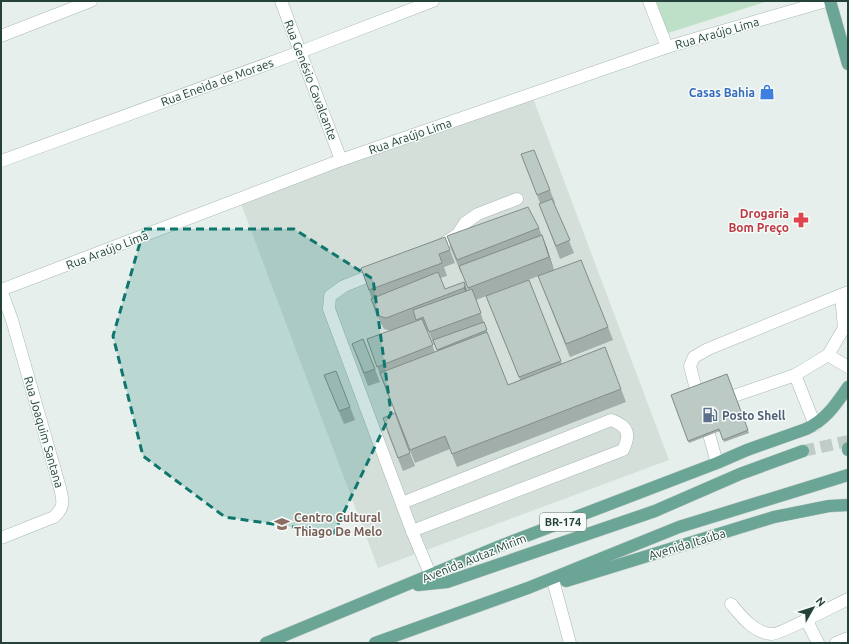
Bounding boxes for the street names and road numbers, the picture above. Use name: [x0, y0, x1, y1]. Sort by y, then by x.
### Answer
street label: Rua Araújo Lima: [673, 15, 761, 51]
street label: Rua Genésio Cavalcante: [282, 18, 340, 142]
street label: Rua Eneida de Moraes: [159, 56, 275, 108]
street label: Rua Araújo Lima: [367, 116, 453, 156]
street label: Rua Araújo Lima: [64, 228, 150, 272]
street label: Rua Joaquim Santana: [22, 375, 66, 489]
road number: BR-174: [540, 513, 586, 531]
street label: Avenida Itaúba: [647, 526, 727, 562]
street label: Avenida Autaz Mirim: [420, 531, 528, 585]

